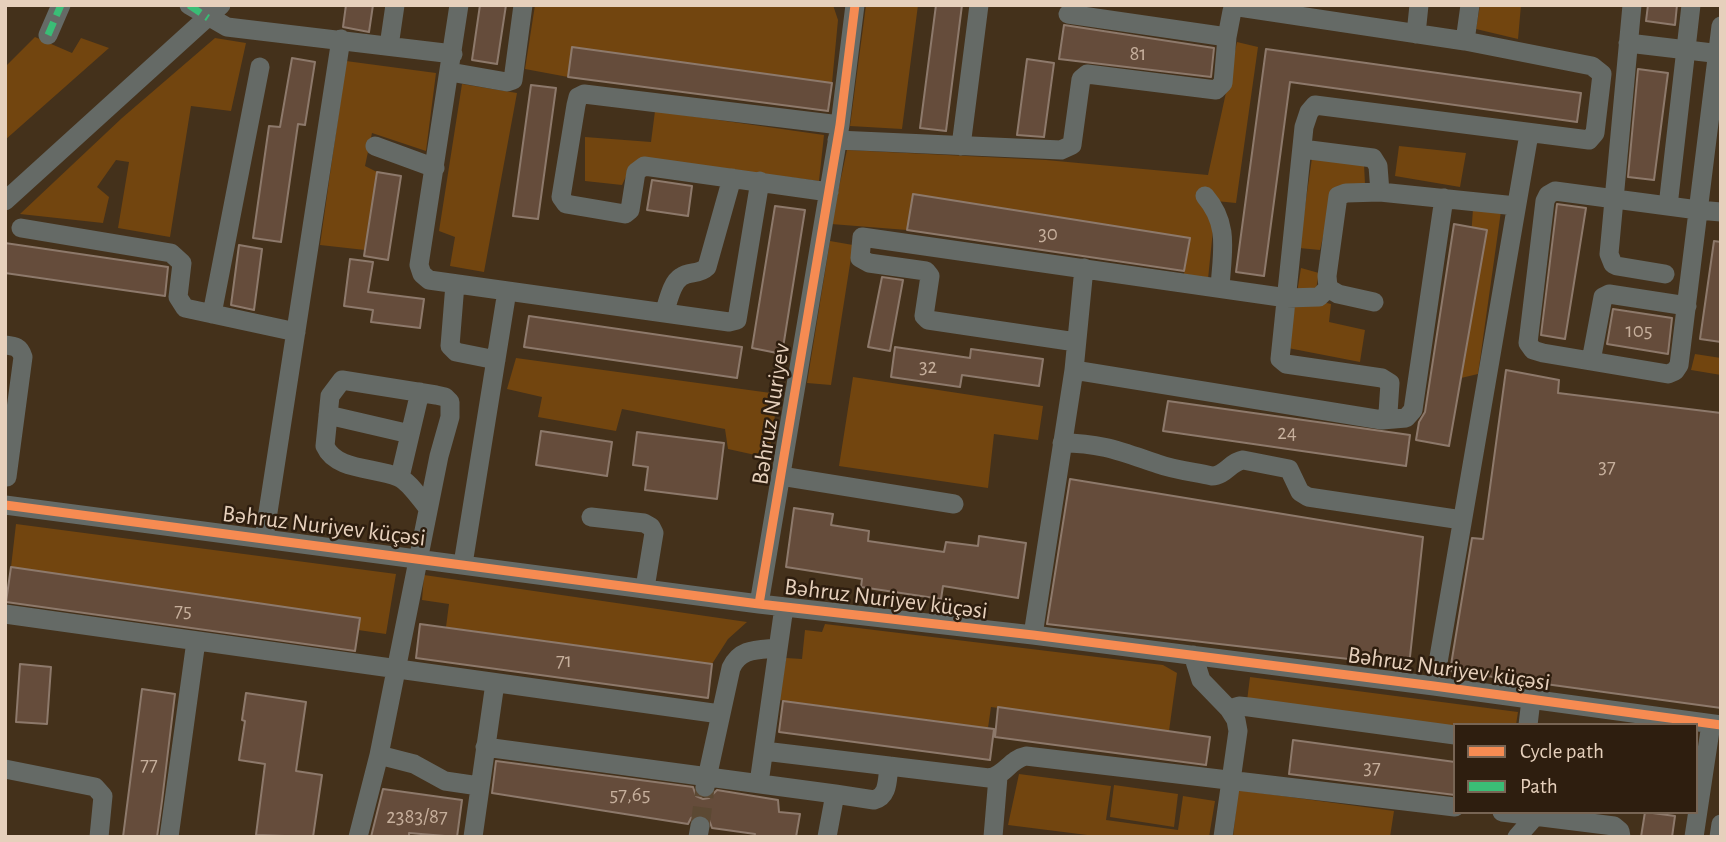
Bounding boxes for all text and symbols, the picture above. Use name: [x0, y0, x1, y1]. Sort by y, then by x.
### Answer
house number: 81: [1129, 41, 1147, 67]
house number: 30: [1038, 221, 1058, 247]
house number: 105: [1625, 318, 1653, 344]
street label: Bəhruz Nuriyev: [746, 341, 796, 487]
house number: 32: [919, 354, 937, 380]
house number: 24: [1277, 420, 1297, 446]
house number: 37: [1598, 454, 1616, 480]
street label: Bəhruz Nuriyev küçəsi: [221, 499, 427, 553]
street label: Bəhruz Nuriyev küçəsi: [783, 572, 989, 626]
house number: 75: [174, 598, 192, 624]
street label: Bəhruz Nuriyev küçəsi: [1346, 640, 1552, 698]
house number: 71: [556, 648, 572, 674]
legend: [1453, 723, 1698, 814]
text: Cycle path: [1520, 741, 1604, 762]
house number: 77: [140, 752, 158, 778]
house number: 37: [1363, 755, 1381, 781]
text: Path: [1520, 776, 1558, 797]
house number: 57,65: [610, 782, 650, 808]
house number: 2383/87: [386, 804, 448, 830]

